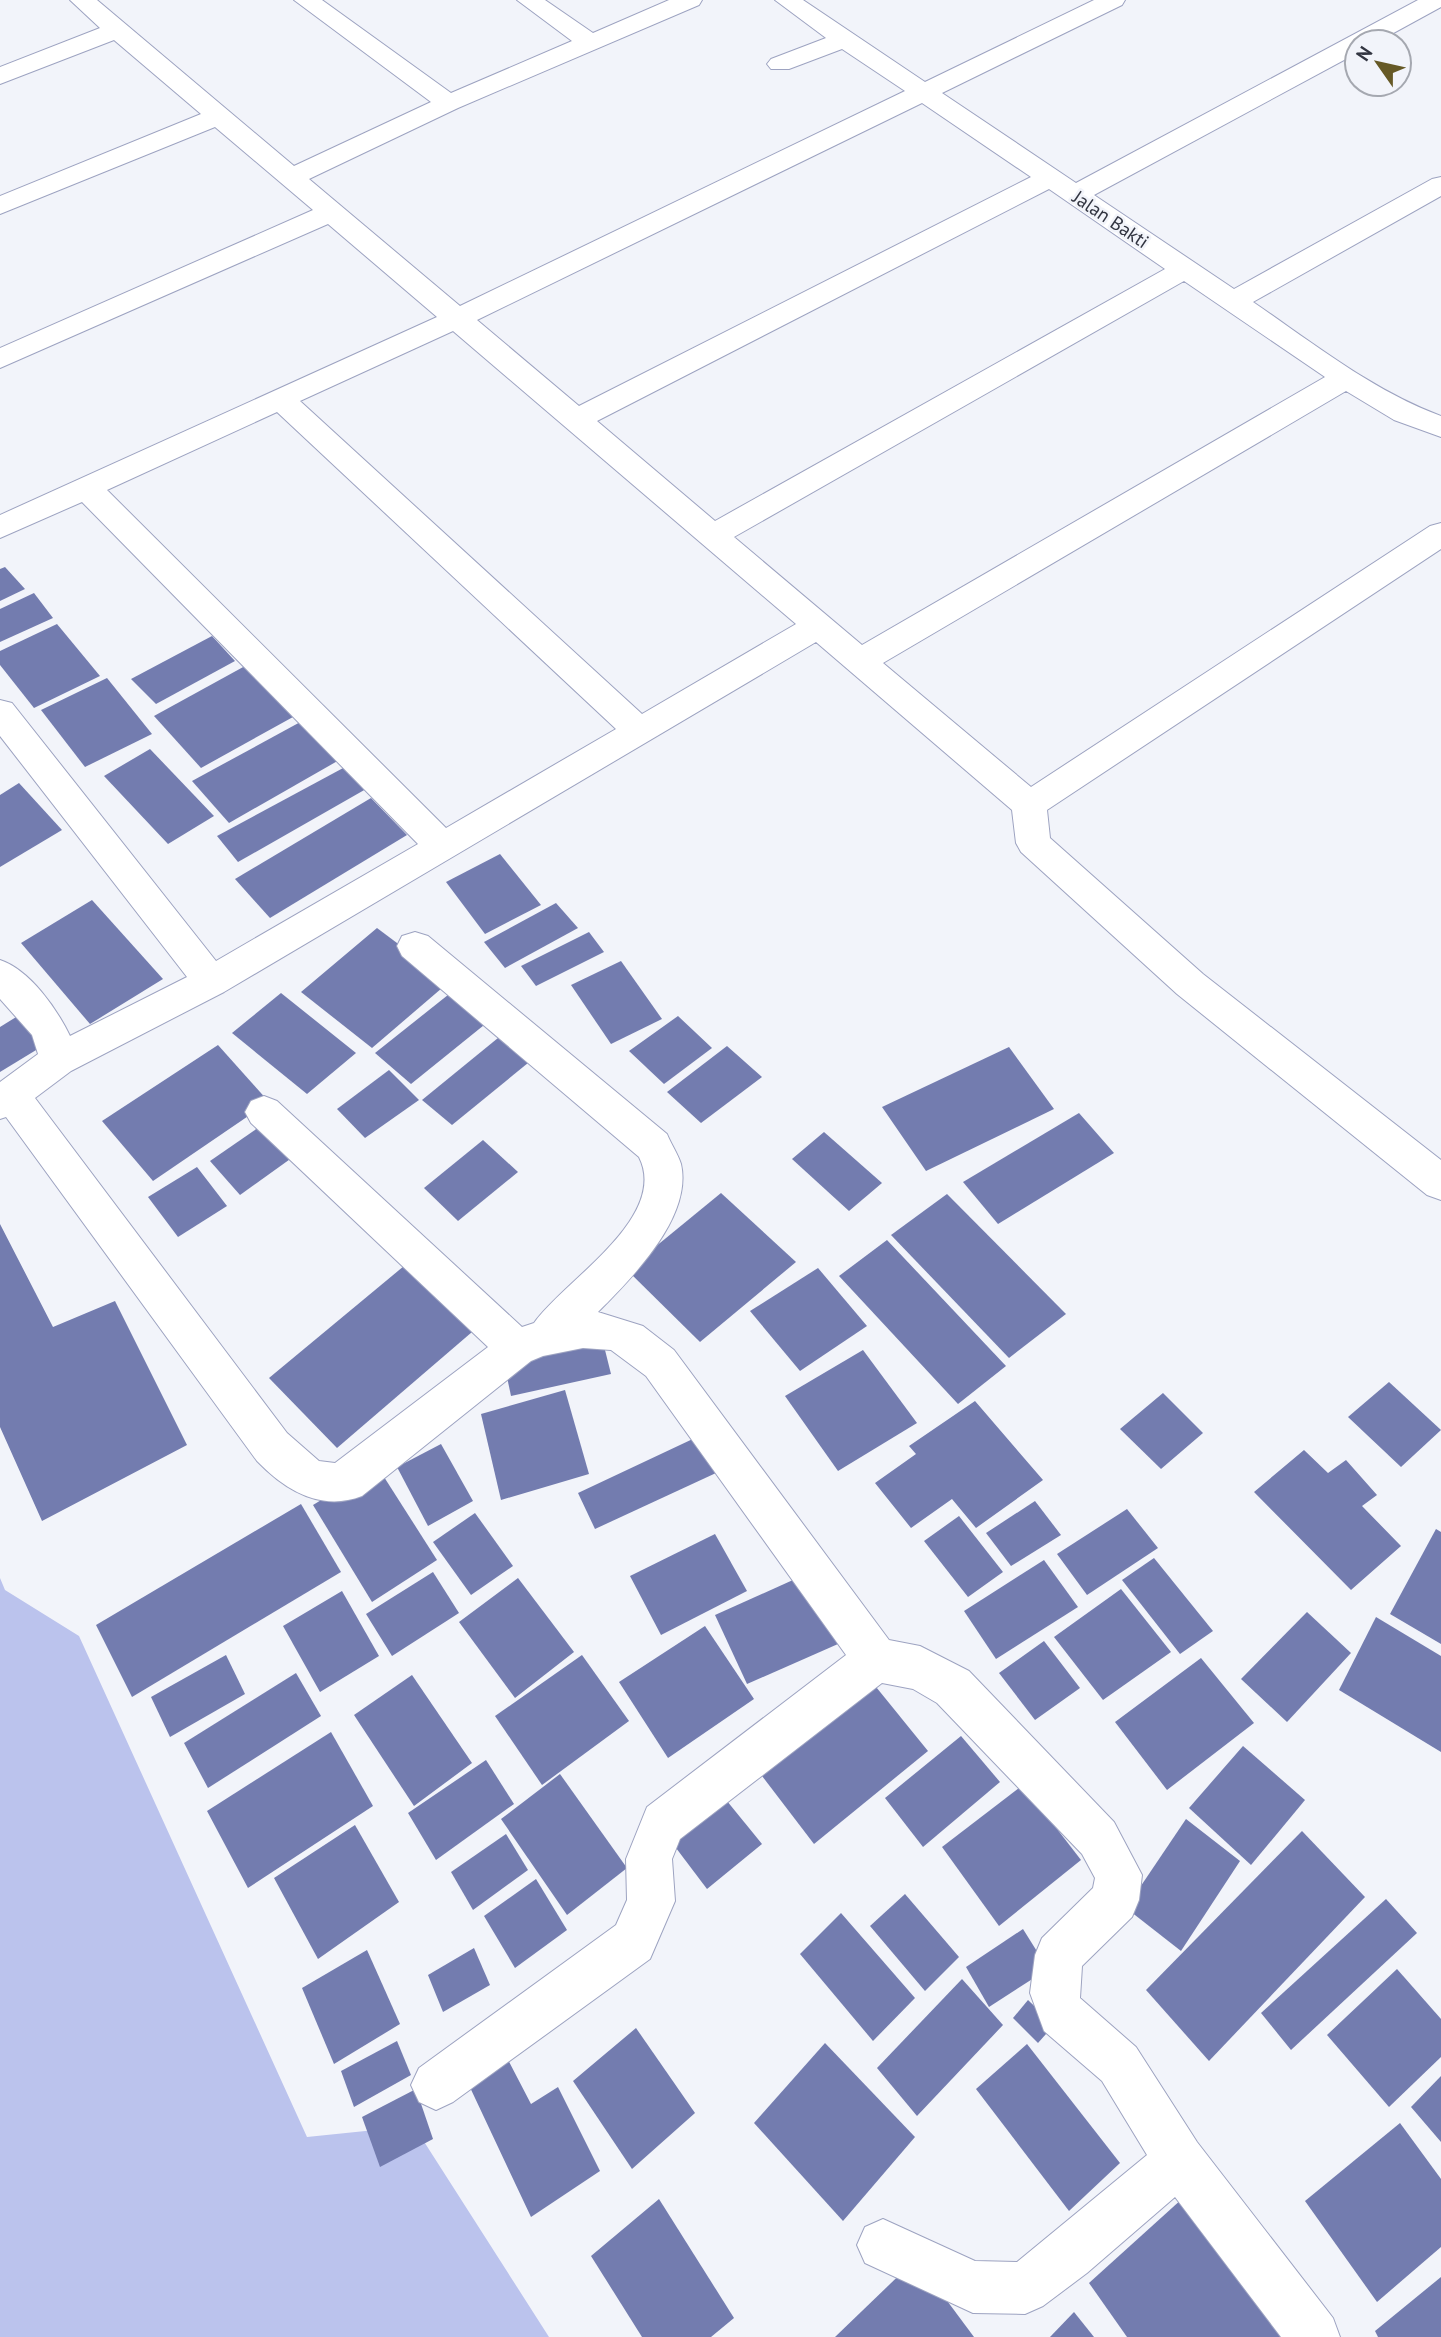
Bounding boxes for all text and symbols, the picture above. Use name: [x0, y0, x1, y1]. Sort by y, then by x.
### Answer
north arrow: [1343, 28, 1413, 98]
text: N: [1350, 42, 1377, 65]
street label: Jalan Bakti: [1068, 184, 1154, 253]

